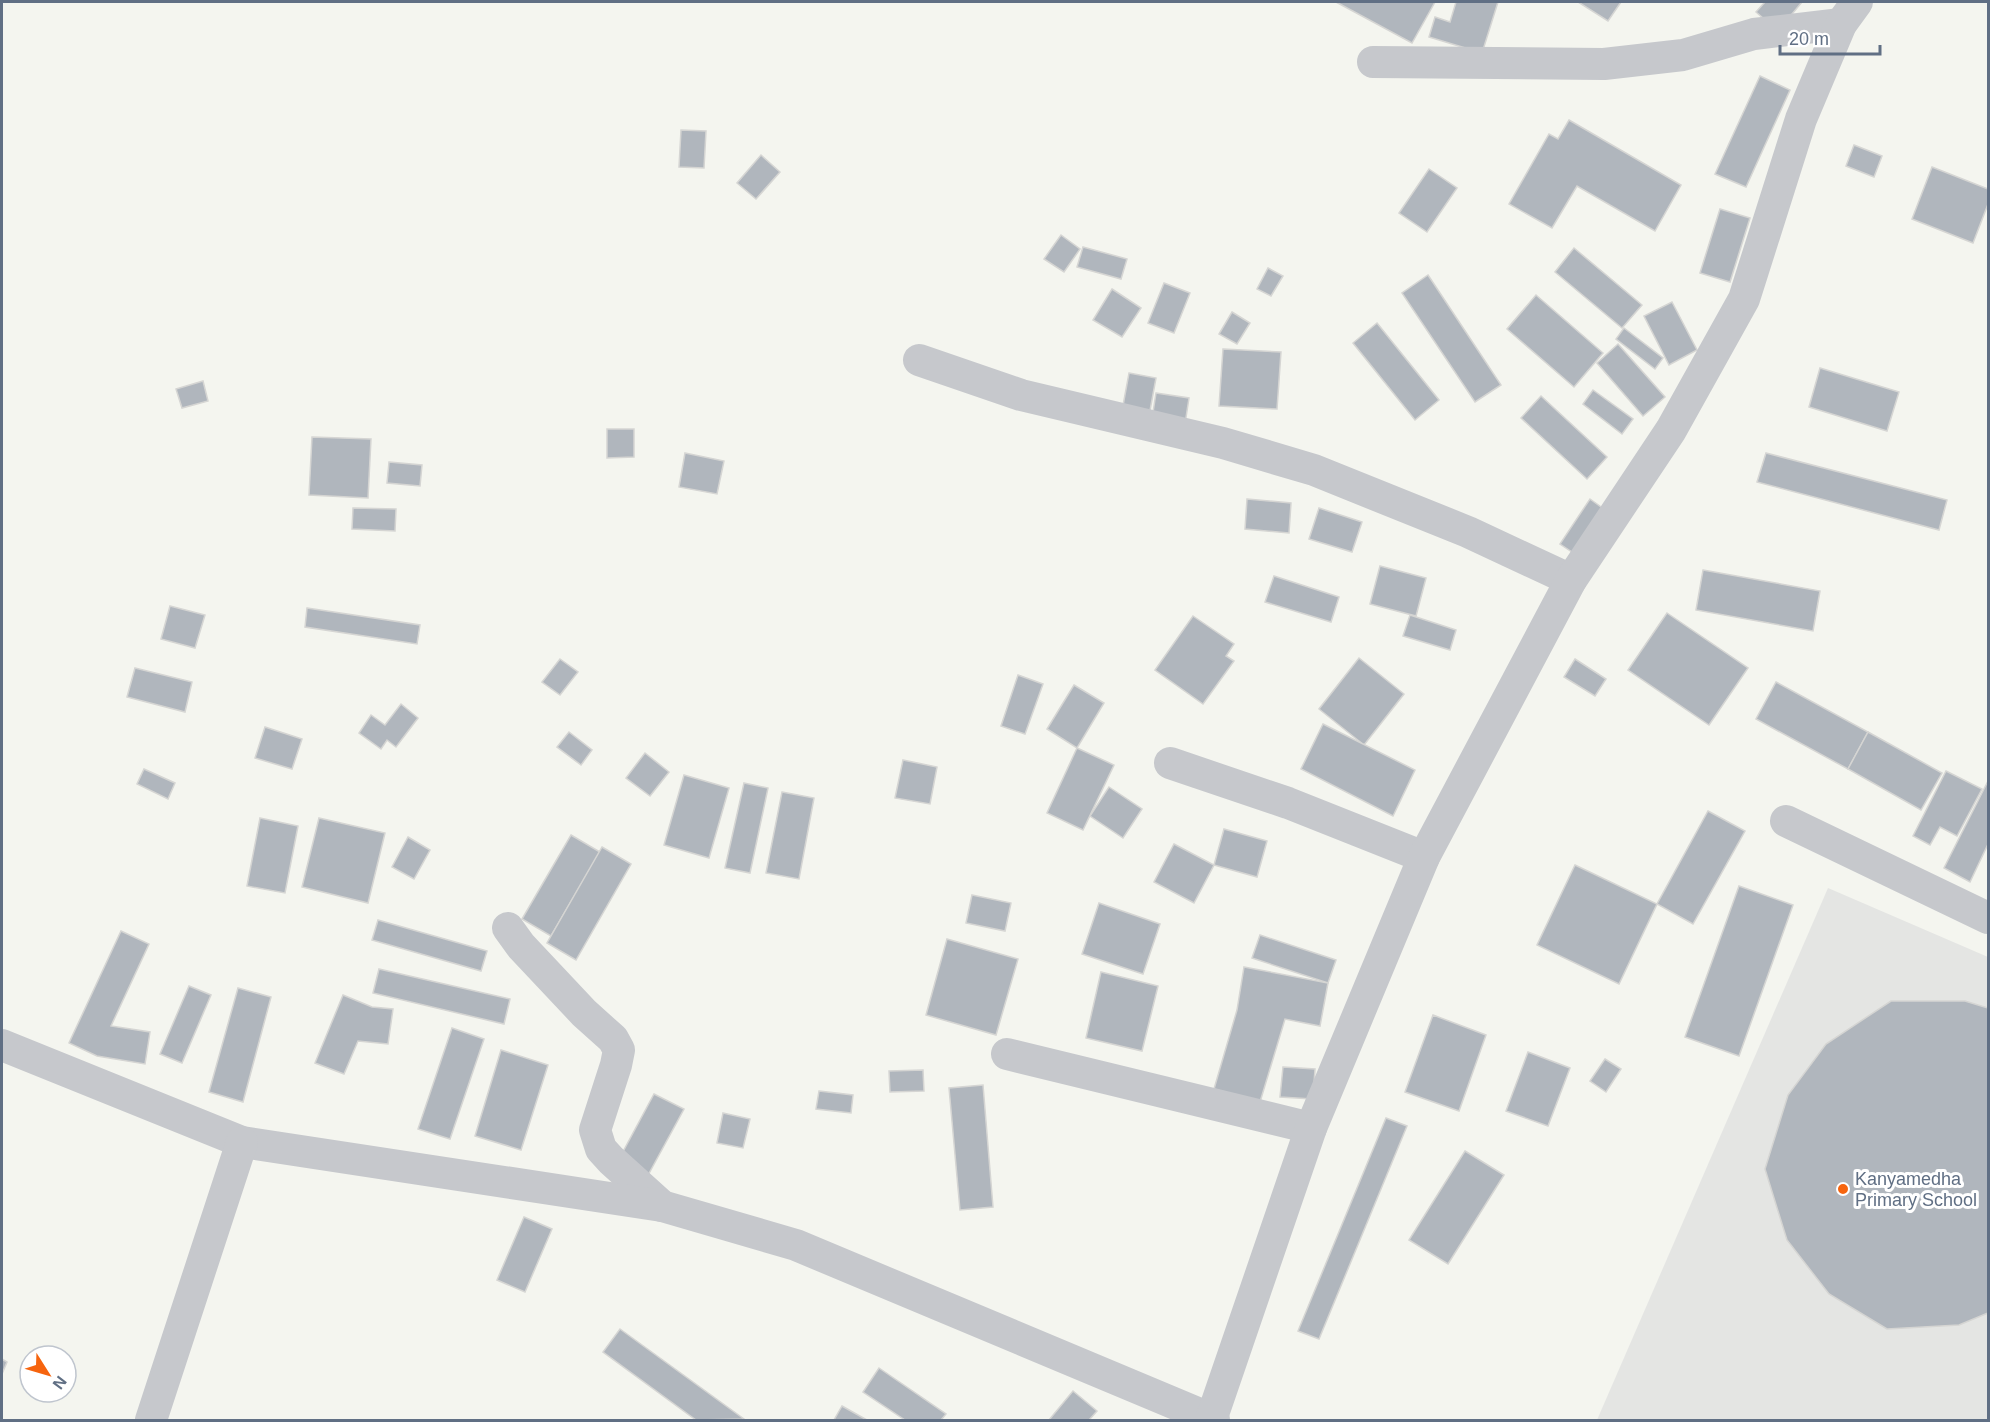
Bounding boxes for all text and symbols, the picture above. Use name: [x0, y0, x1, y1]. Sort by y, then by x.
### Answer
scale bar: [1780, 18, 1880, 56]
text: 20 m: [1789, 29, 1829, 49]
place label: Kanyamedha Primary School: [1855, 1169, 1977, 1210]
marker: Kanyamedha Primary School: [1836, 1182, 1850, 1196]
north arrow: [18, 1344, 78, 1404]
text: N: [49, 1373, 70, 1392]

